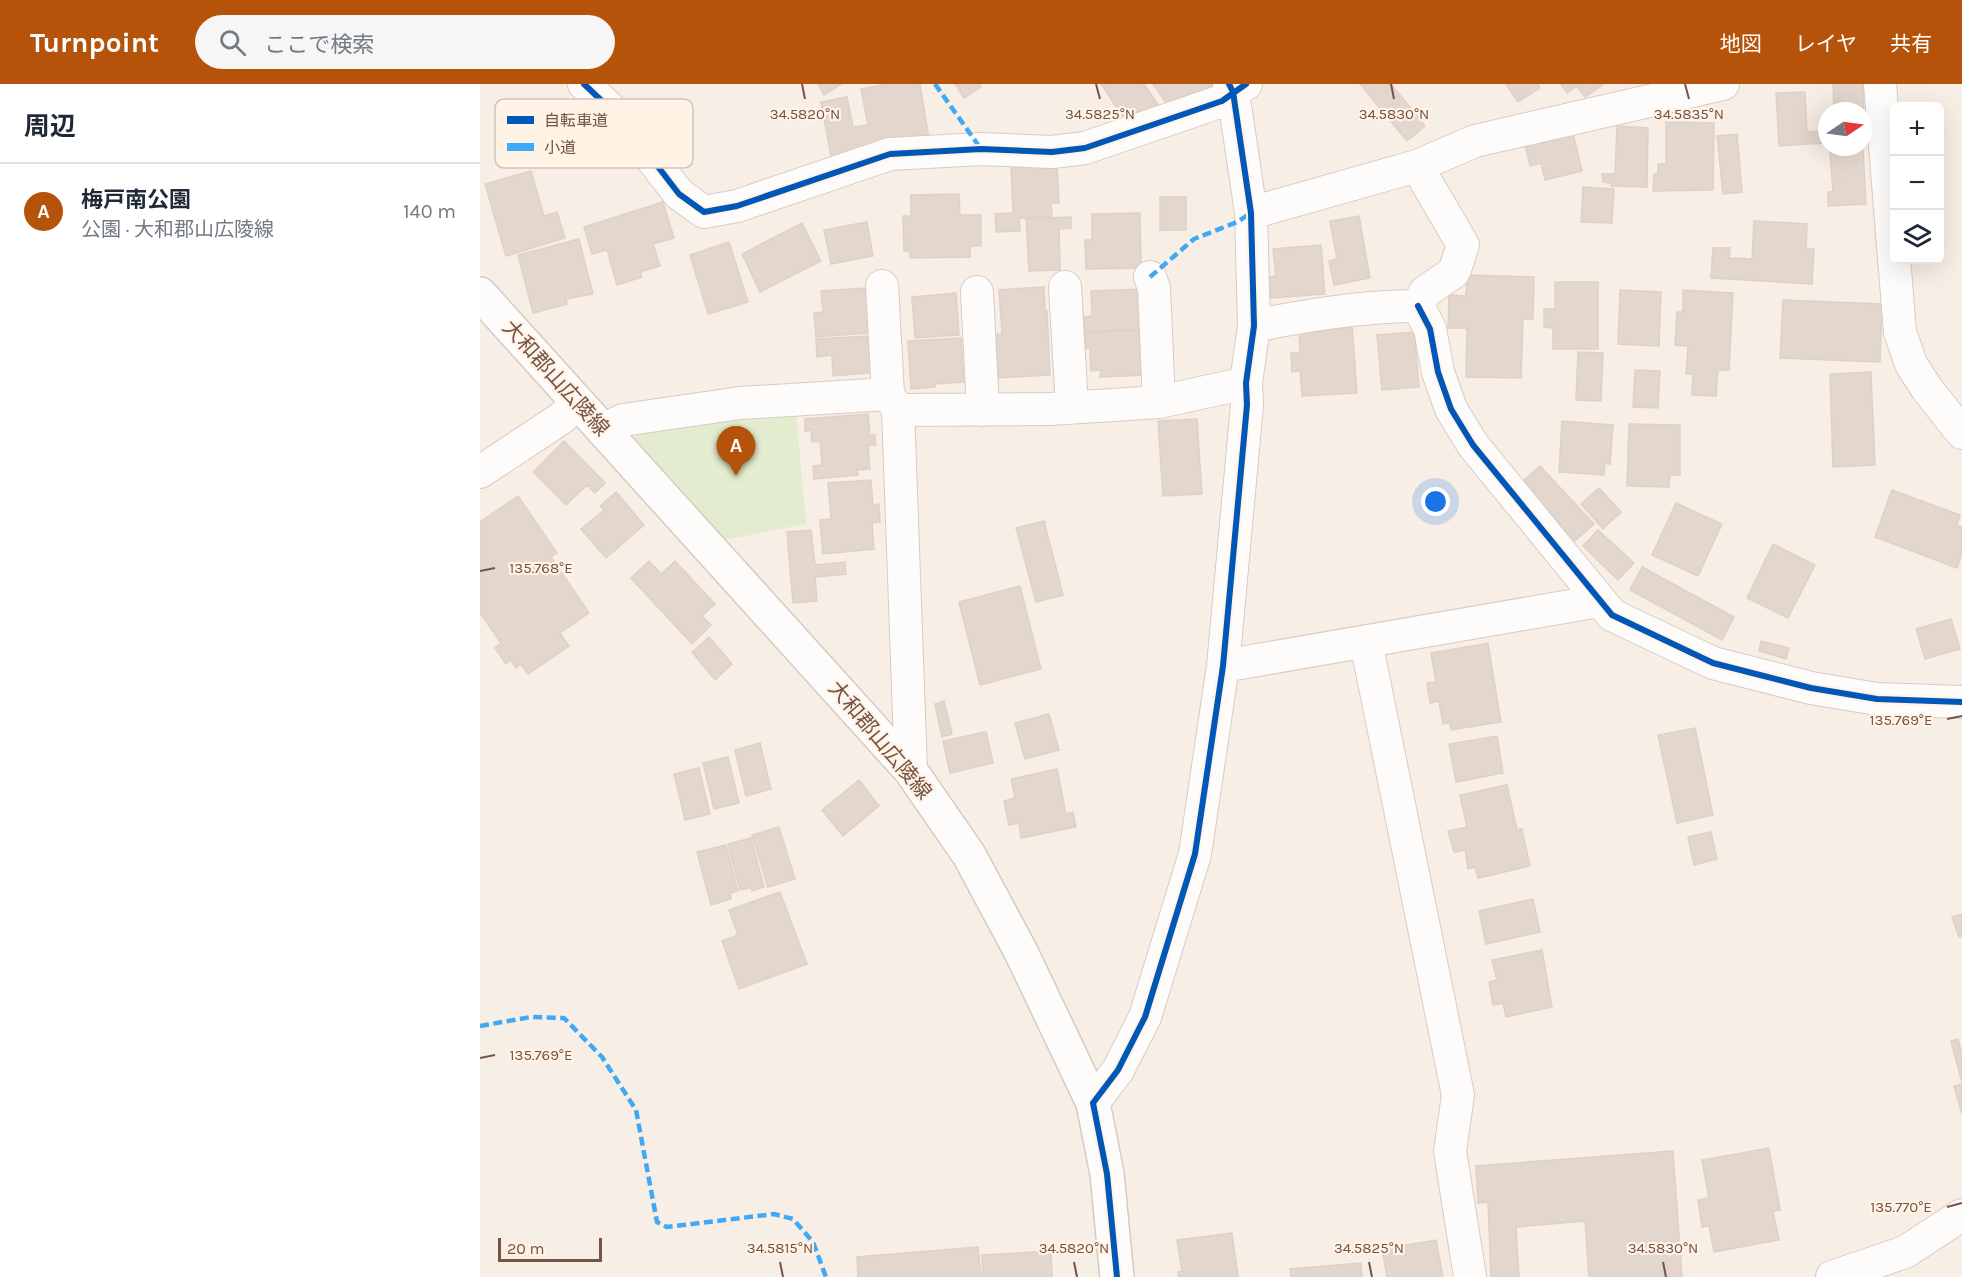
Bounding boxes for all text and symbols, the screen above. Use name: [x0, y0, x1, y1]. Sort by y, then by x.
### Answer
search box: [195, 15, 615, 69]
text: Turnpoint: [30, 26, 159, 59]
icon: search: [216, 26, 249, 59]
text: ここで検索: [264, 32, 374, 58]
text: 地図: [1720, 32, 1762, 56]
text: レイヤ: [1795, 32, 1857, 56]
text: 共有: [1890, 32, 1932, 56]
legend: [495, 99, 693, 168]
north arrow: [1818, 102, 1872, 156]
map controls: [1890, 102, 1944, 264]
button: +: [1890, 102, 1944, 156]
text: 34.5820°N: [770, 105, 840, 123]
text: 34.5825°N: [1065, 105, 1135, 123]
text: 34.5830°N: [1359, 105, 1429, 123]
text: 34.5835°N: [1654, 105, 1724, 123]
text: 周辺: [24, 111, 76, 142]
text: 自転車道: [544, 111, 608, 130]
text: 小道: [544, 138, 576, 157]
button: −: [1890, 156, 1944, 210]
text: 梅戸南公園: [81, 187, 191, 213]
text: A: [37, 200, 50, 223]
text: 140 m: [403, 200, 456, 223]
button: layers: [1890, 210, 1944, 264]
text: 公園 · 大和郡山広陵線: [81, 218, 274, 241]
street label: 大和郡山広陵線: [498, 315, 614, 441]
pin: A: [716, 426, 756, 476]
your location: [1421, 487, 1450, 516]
text: 135.768°E: [509, 559, 573, 577]
street label: 大和郡山広陵線: [824, 676, 936, 804]
text: 135.769°E: [1870, 711, 1932, 729]
text: 135.769°E: [510, 1046, 572, 1064]
text: 135.770°E: [1870, 1198, 1932, 1216]
scale bar: [498, 1235, 602, 1262]
text: 20 m: [507, 1239, 545, 1258]
text: 34.5815°N: [747, 1239, 813, 1257]
text: 34.5820°N: [1039, 1239, 1109, 1257]
text: 34.5825°N: [1334, 1239, 1404, 1257]
text: 34.5830°N: [1628, 1239, 1698, 1257]

